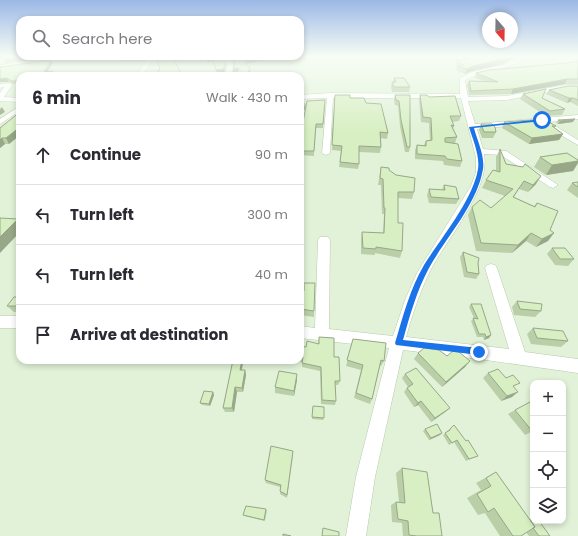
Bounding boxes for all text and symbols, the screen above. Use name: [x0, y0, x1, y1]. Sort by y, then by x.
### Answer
north arrow: [482, 12, 518, 48]
search box: [16, 16, 304, 60]
icon: search: [30, 27, 52, 49]
text: Search here: [62, 28, 152, 49]
text: 6 min: [32, 86, 81, 110]
text: Walk · 430 m: [206, 88, 288, 107]
route start: [533, 111, 551, 129]
icon: ahead: [32, 144, 54, 166]
text: Continue: [70, 144, 141, 165]
text: 90 m: [255, 145, 288, 164]
icon: left: [32, 204, 54, 226]
text: Turn left: [70, 204, 134, 225]
text: 300 m: [247, 205, 288, 224]
icon: left: [32, 264, 54, 286]
text: Turn left: [70, 264, 134, 285]
text: 40 m: [255, 265, 288, 284]
icon: arrive: [32, 324, 54, 346]
text: Arrive at destination: [70, 324, 228, 345]
route end: [470, 343, 488, 361]
map controls: [530, 380, 566, 524]
button: +: [530, 380, 566, 416]
button: −: [530, 416, 566, 452]
button: locate: [530, 452, 566, 488]
button: layers: [530, 488, 566, 524]

